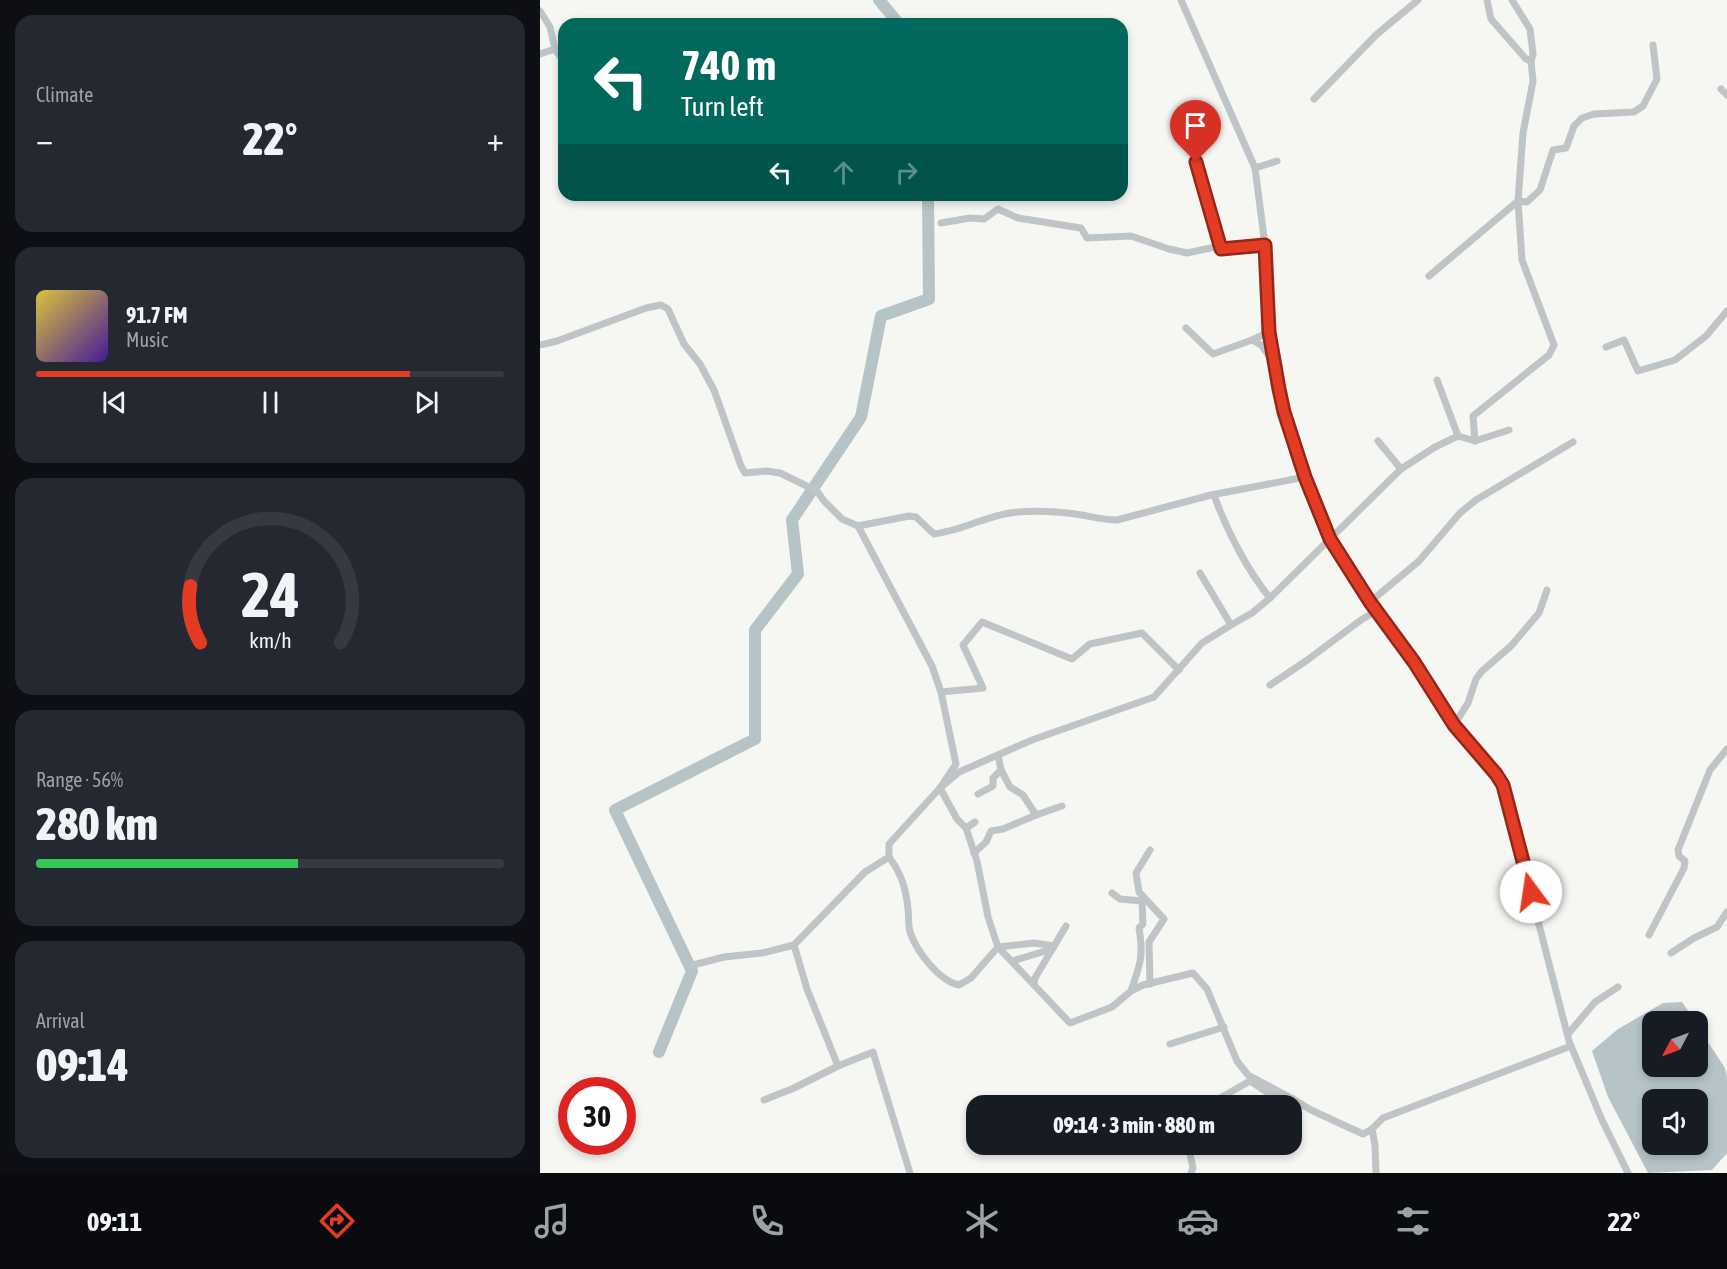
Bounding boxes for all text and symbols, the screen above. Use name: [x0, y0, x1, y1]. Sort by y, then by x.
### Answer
text: 740 m: [681, 41, 776, 89]
icon: left: [582, 42, 660, 120]
text: Climate: [36, 83, 93, 106]
text: Turn left: [681, 91, 764, 122]
pin: [1170, 100, 1221, 162]
icon: arrive: [1179, 109, 1212, 142]
text: 22°: [243, 113, 297, 165]
text: −: [36, 120, 53, 158]
text: +: [487, 120, 504, 158]
icon: left: [764, 156, 797, 189]
icon: ahead: [827, 156, 860, 189]
icon: right: [890, 156, 923, 189]
text: 91.7 FM: [126, 302, 188, 328]
text: Music: [126, 328, 168, 351]
icon: previous: [98, 386, 131, 419]
icon: pause: [254, 386, 287, 419]
icon: next: [410, 386, 443, 419]
text: 24: [241, 560, 299, 631]
text: km/h: [249, 629, 291, 654]
text: Range · 56%: [36, 768, 123, 791]
text: 280 km: [36, 798, 158, 850]
position arrow: [1499, 860, 1563, 924]
text: Arrival: [36, 1009, 85, 1032]
north arrow: [1642, 1011, 1708, 1077]
map controls: [1642, 1011, 1708, 1155]
text: 09:14: [36, 1039, 129, 1091]
speed limit sign: 30: [558, 1077, 636, 1155]
button: sound: [1642, 1089, 1708, 1155]
text: 09:14 · 3 min · 880 m: [1053, 1112, 1215, 1138]
icon: directions: [316, 1200, 358, 1242]
icon: music: [531, 1200, 573, 1242]
icon: phone: [746, 1200, 788, 1242]
icon: climate: [961, 1200, 1003, 1242]
icon: car: [1177, 1200, 1219, 1242]
icon: filters: [1392, 1200, 1434, 1242]
text: 09:11: [87, 1206, 142, 1237]
text: 22°: [1607, 1206, 1640, 1237]

